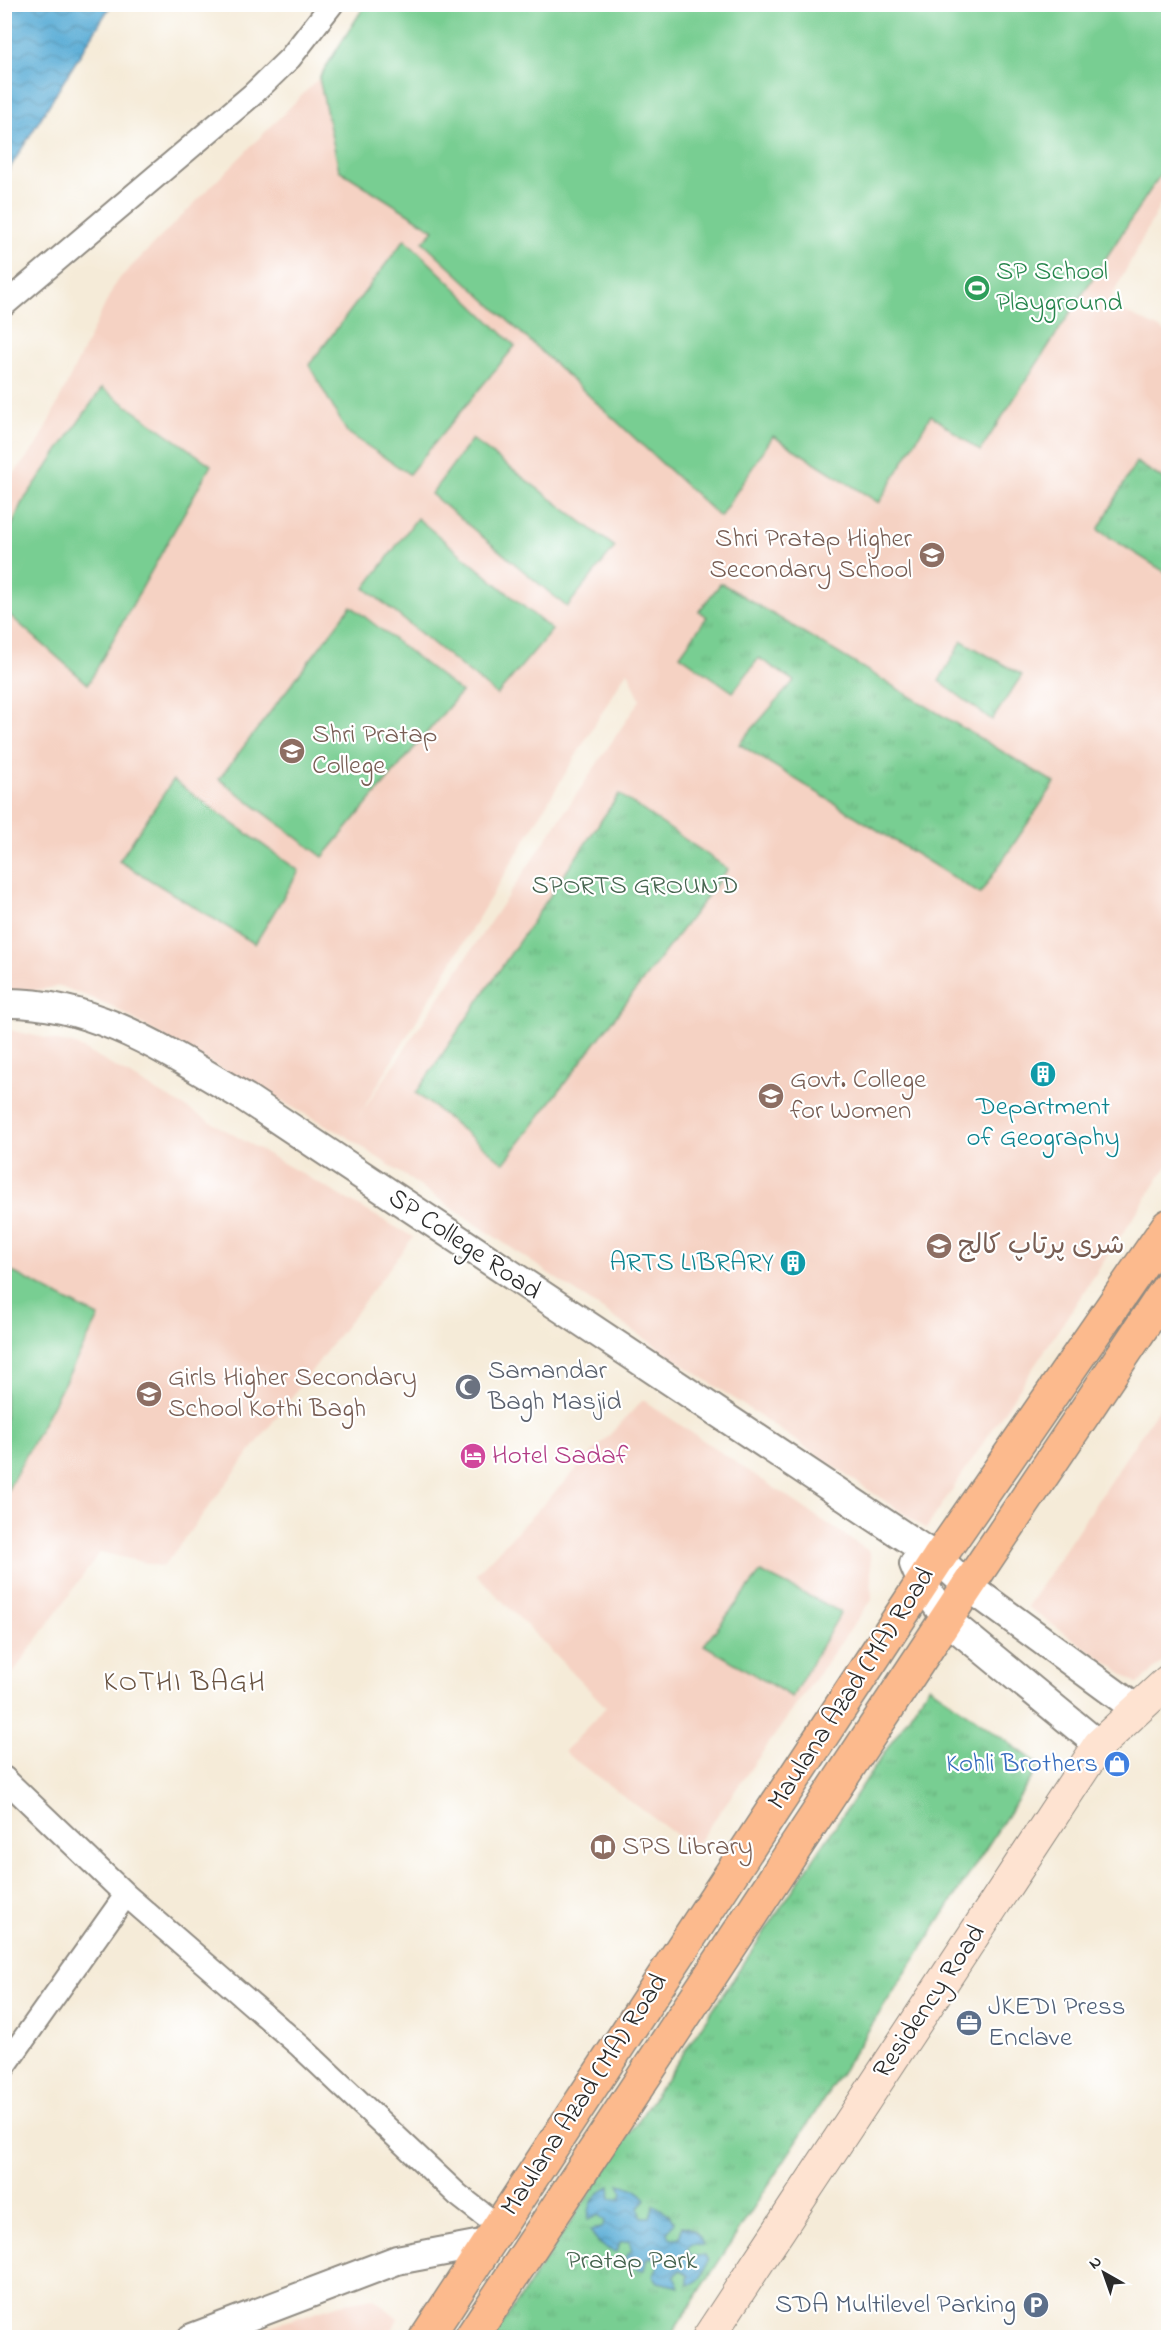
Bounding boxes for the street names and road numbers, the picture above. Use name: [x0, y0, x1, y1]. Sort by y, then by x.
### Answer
street label: SP College Road: [380, 1179, 548, 1311]
street label: Maulana Azad (MA) Road: [759, 1560, 945, 1818]
street label: Residency Road: [864, 1917, 996, 2087]
street label: Maulana Azad (MA) Road: [492, 1966, 678, 2224]

